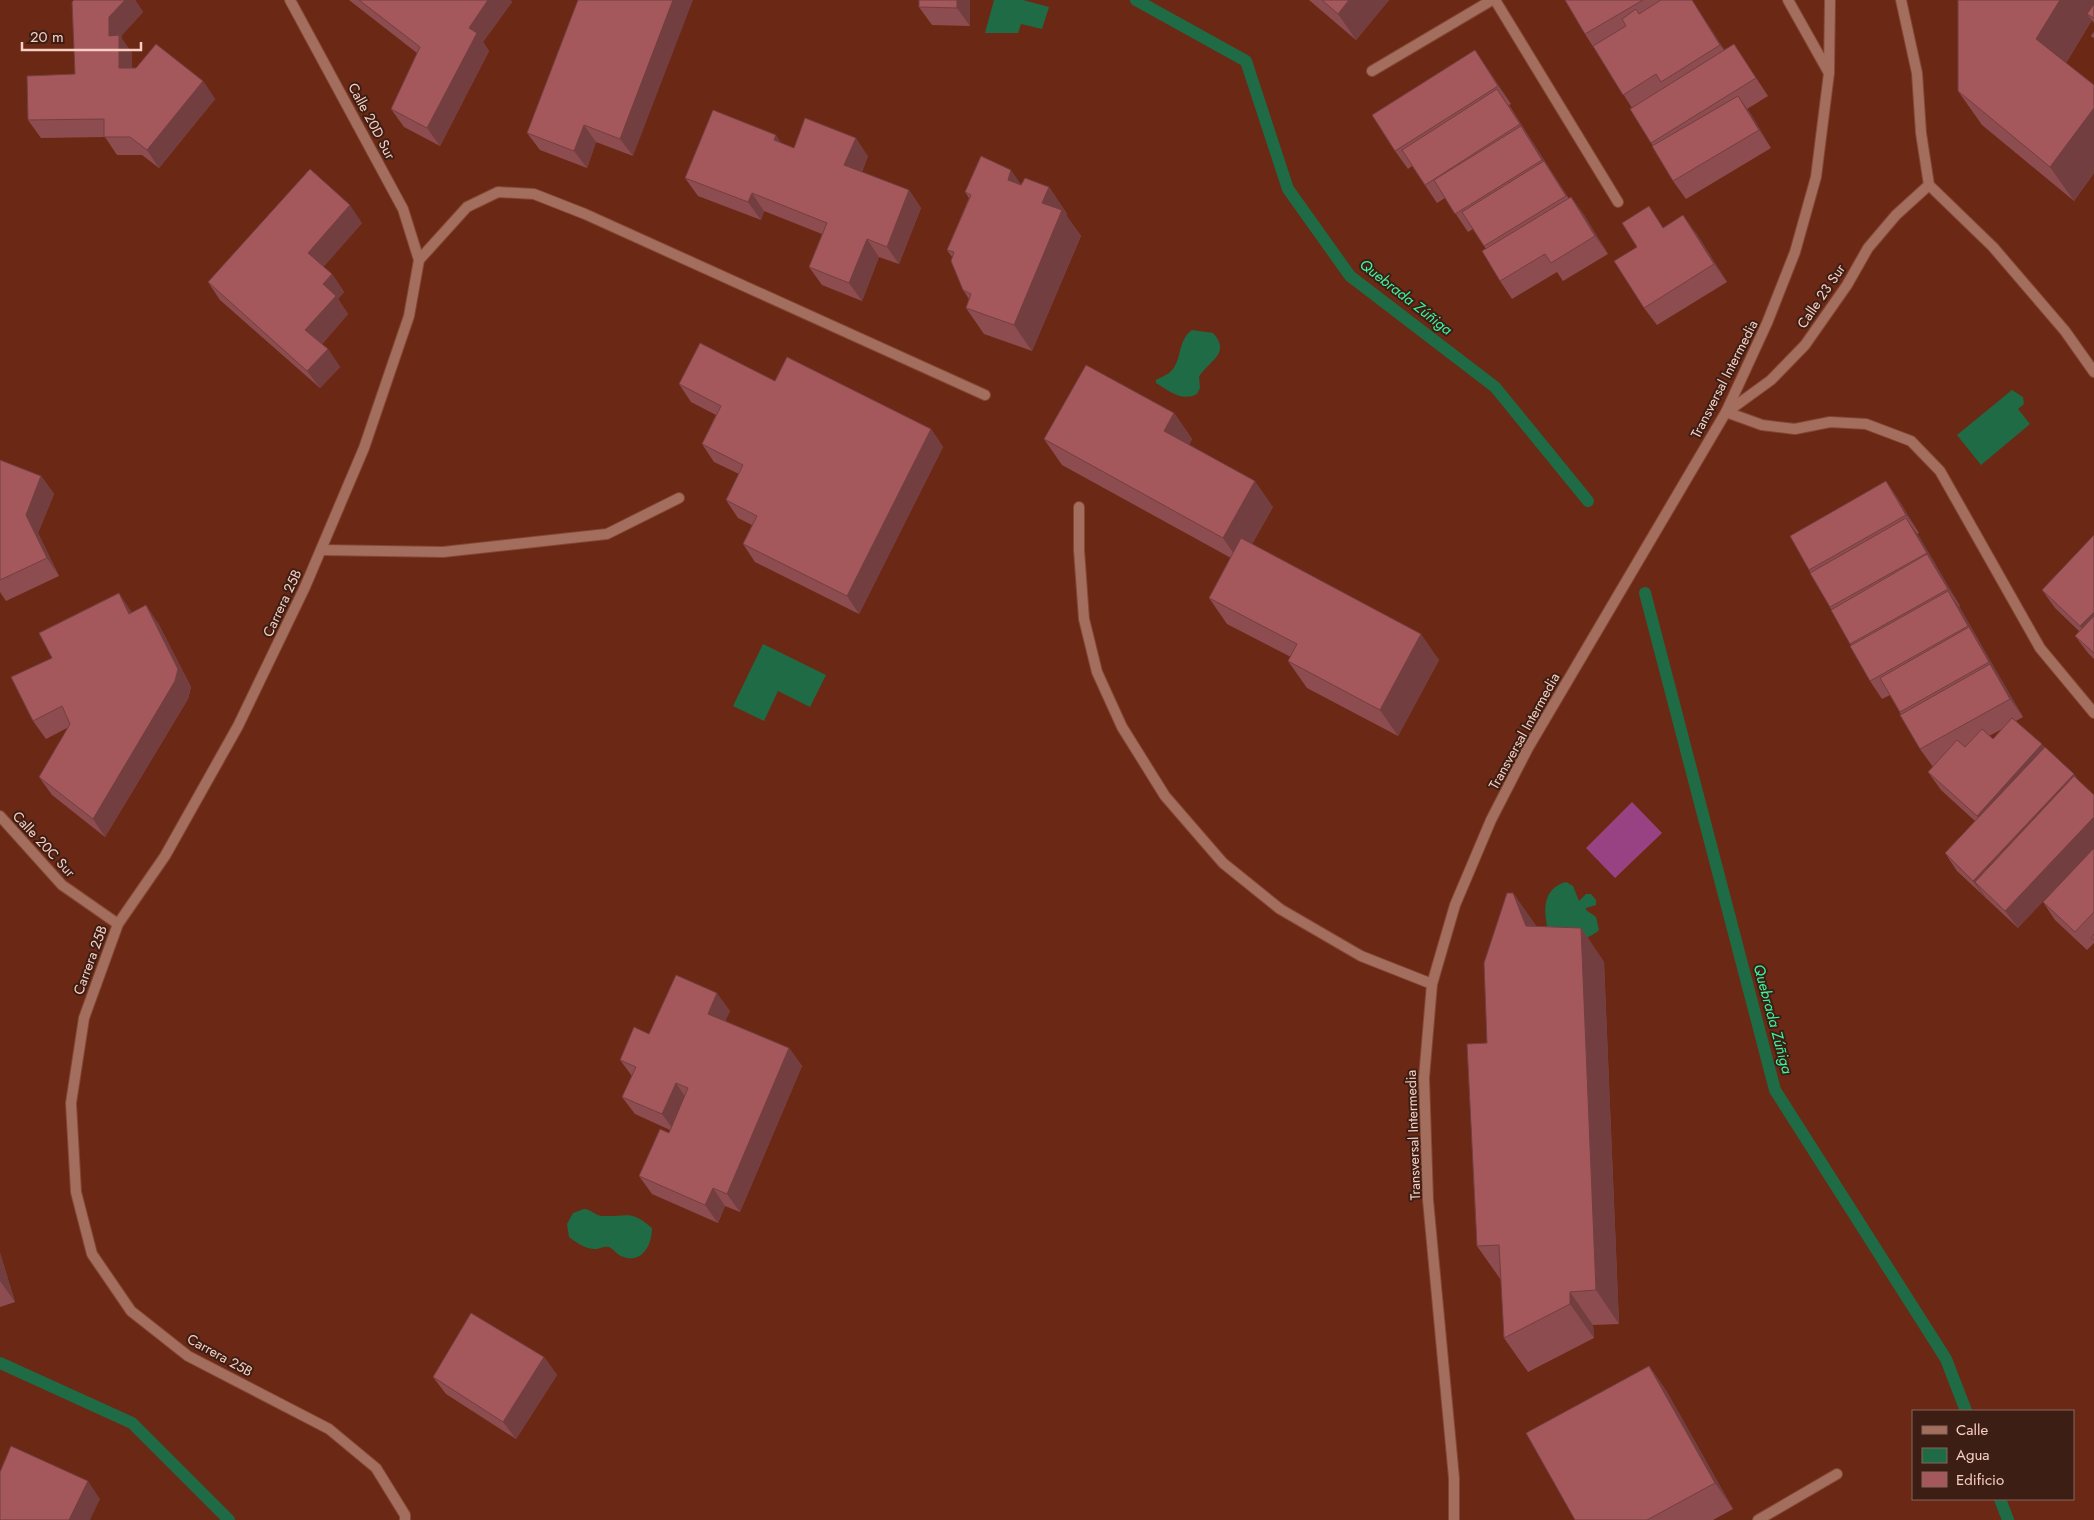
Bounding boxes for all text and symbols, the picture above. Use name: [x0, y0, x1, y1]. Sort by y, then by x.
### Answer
scale bar: [22, 20, 141, 52]
text: 20 m: [30, 26, 64, 48]
street label: Calle 20D Sur: [343, 79, 401, 163]
water label: Quebrada Zúñiga: [1355, 254, 1458, 341]
street label: Calle 23 Sur: [1792, 260, 1850, 332]
street label: Transversal Intermedia: [1686, 316, 1762, 442]
street label: Carrera 25B: [258, 566, 306, 640]
street label: Transversal Intermedia: [1484, 669, 1564, 793]
street label: Calle 20C Sur: [8, 806, 80, 882]
street label: Carrera 25B: [68, 922, 112, 997]
water label: Quebrada Zúñiga: [1748, 962, 1798, 1077]
street label: Transversal Intermedia: [1401, 1070, 1425, 1200]
street label: Carrera 25B: [184, 1329, 257, 1381]
legend: [1912, 1410, 2074, 1500]
text: Calle: [1956, 1419, 1988, 1441]
text: Agua: [1956, 1444, 1990, 1466]
text: Edificio: [1956, 1469, 2004, 1491]

